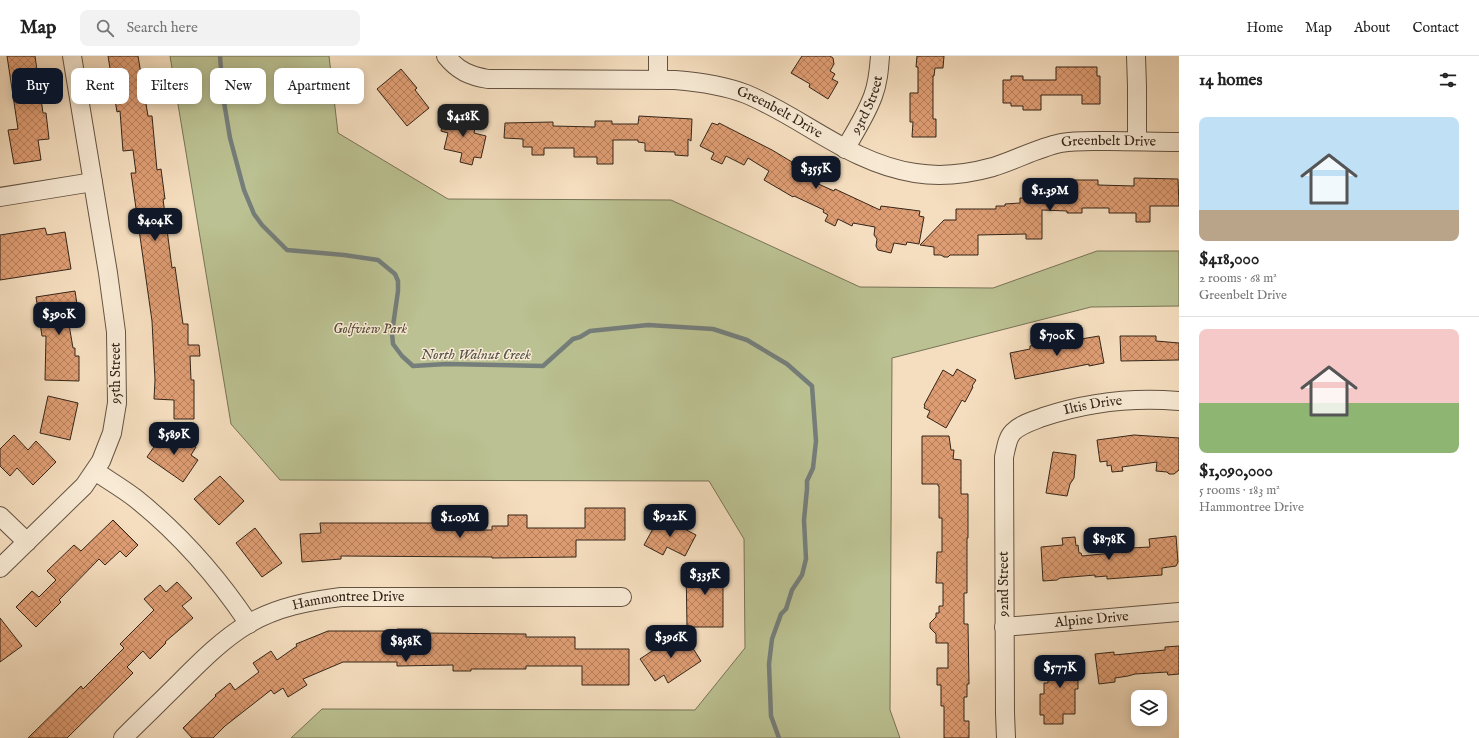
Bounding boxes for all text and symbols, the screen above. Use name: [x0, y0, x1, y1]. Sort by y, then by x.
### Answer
search box: [80, 10, 360, 46]
text: Map: [20, 16, 56, 40]
icon: search: [94, 17, 116, 39]
text: Search here: [126, 18, 198, 37]
text: Home: [1247, 19, 1283, 37]
text: Map: [1305, 19, 1332, 37]
text: About: [1354, 19, 1390, 37]
text: Contact: [1412, 19, 1459, 37]
chip: Buy: [12, 68, 63, 104]
chip: Rent: [71, 68, 129, 104]
chip: Filters: [137, 68, 202, 104]
chip: New: [210, 68, 266, 104]
chip: Apartment: [274, 68, 364, 104]
icon: filters: [1437, 69, 1459, 91]
text: 14 homes: [1199, 70, 1262, 91]
street label: 93rd Street: [846, 74, 887, 138]
street label: Greenbelt Drive: [734, 82, 826, 143]
pin: $418K: [435, 104, 491, 138]
text: $418K: [447, 108, 479, 125]
street label: Greenbelt Drive: [1060, 132, 1157, 152]
icon: home: [1293, 143, 1365, 215]
pin: $355K: [788, 156, 844, 190]
text: $355K: [801, 160, 831, 177]
pin: $1.39M: [1017, 178, 1083, 212]
text: $1.39M: [1031, 182, 1069, 199]
pin: $404K: [127, 208, 183, 242]
text: $404K: [137, 212, 173, 229]
text: $418,000: [1199, 249, 1259, 270]
text: 2 rooms · 68 m²: [1199, 270, 1277, 287]
text: Greenbelt Drive: [1199, 287, 1287, 304]
pin: $390K: [31, 302, 87, 336]
text: $390K: [42, 306, 76, 323]
park label: Golfview Park: [333, 320, 407, 338]
pin: $700K: [1029, 323, 1085, 357]
text: $700K: [1039, 327, 1075, 344]
street label: 95th Street: [107, 342, 125, 405]
water label: North Walnut Creek: [421, 345, 531, 364]
icon: home: [1293, 355, 1365, 427]
street label: Iltis Drive: [1062, 392, 1123, 419]
pin: $589K: [146, 422, 202, 456]
text: $589K: [158, 426, 190, 443]
text: $1,090,000: [1199, 461, 1273, 482]
text: 5 rooms · 183 m²: [1199, 482, 1280, 499]
text: Hammontree Drive: [1199, 499, 1304, 516]
pin: $922K: [642, 504, 698, 538]
pin: $1.09M: [427, 505, 493, 539]
text: $922K: [653, 508, 687, 525]
text: $1.09M: [440, 509, 480, 526]
pin: $878K: [1081, 527, 1137, 561]
text: $878K: [1093, 531, 1125, 548]
street label: 92nd Street: [995, 551, 1013, 618]
pin: $335K: [677, 562, 733, 596]
text: $335K: [689, 566, 721, 583]
street label: Hammontree Drive: [290, 588, 405, 615]
street label: Alpine Drive: [1053, 607, 1130, 632]
pin: $396K: [643, 625, 699, 659]
pin: $858K: [378, 629, 434, 663]
text: $396K: [655, 629, 687, 646]
text: $858K: [390, 633, 422, 650]
pin: $577K: [1032, 655, 1088, 689]
text: $577K: [1043, 659, 1077, 676]
map controls: [1131, 690, 1167, 726]
button: layers: [1131, 690, 1167, 726]

